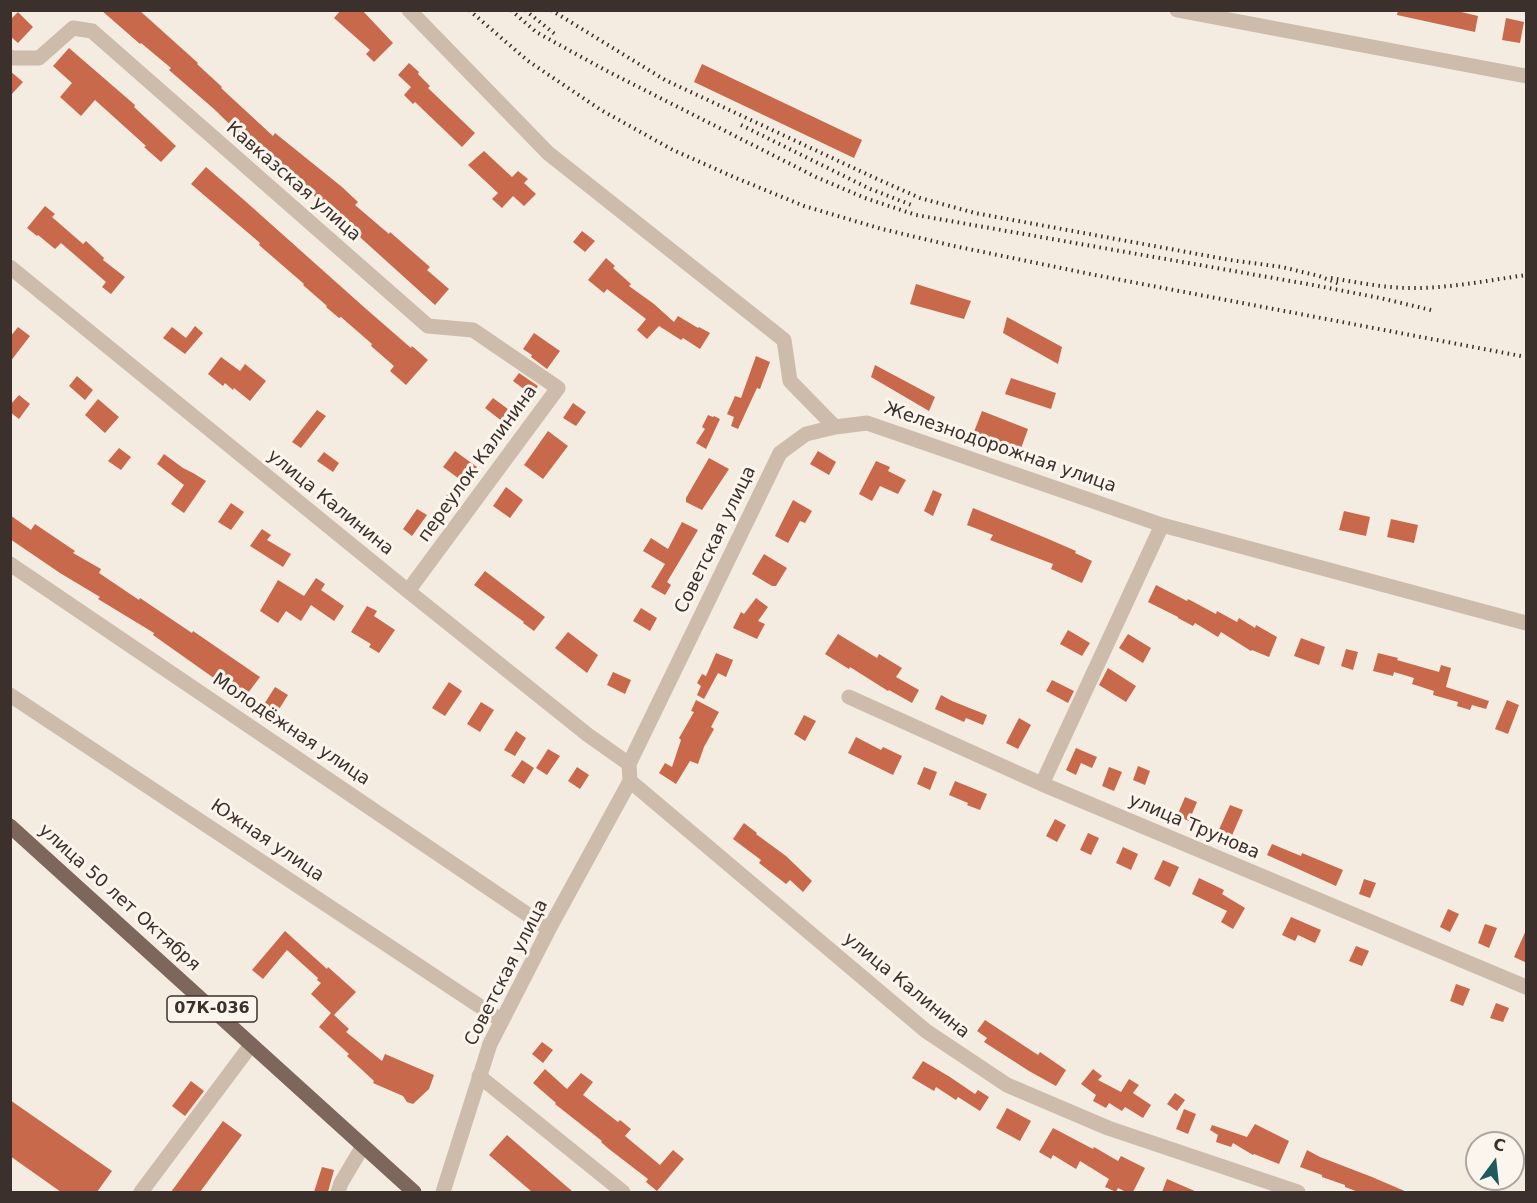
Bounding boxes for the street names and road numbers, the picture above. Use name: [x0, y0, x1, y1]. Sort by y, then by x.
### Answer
street label: Кавказская улица: [221, 118, 365, 246]
street label: переулок Калинина: [414, 381, 542, 547]
street label: Железнодорожная улица: [881, 398, 1119, 498]
street label: улица Калинина: [263, 445, 397, 561]
street label: Советская улица: [671, 463, 761, 617]
street label: Молодёжная улица: [208, 669, 374, 791]
street label: улица Трунова: [1125, 790, 1263, 864]
street label: Южная улица: [206, 795, 328, 887]
street label: улица 50 лет Октября: [34, 820, 204, 976]
street label: Советская улица: [461, 896, 553, 1050]
street label: улица Калинина: [839, 928, 973, 1044]
road number: 07К-036: [167, 996, 257, 1022]

